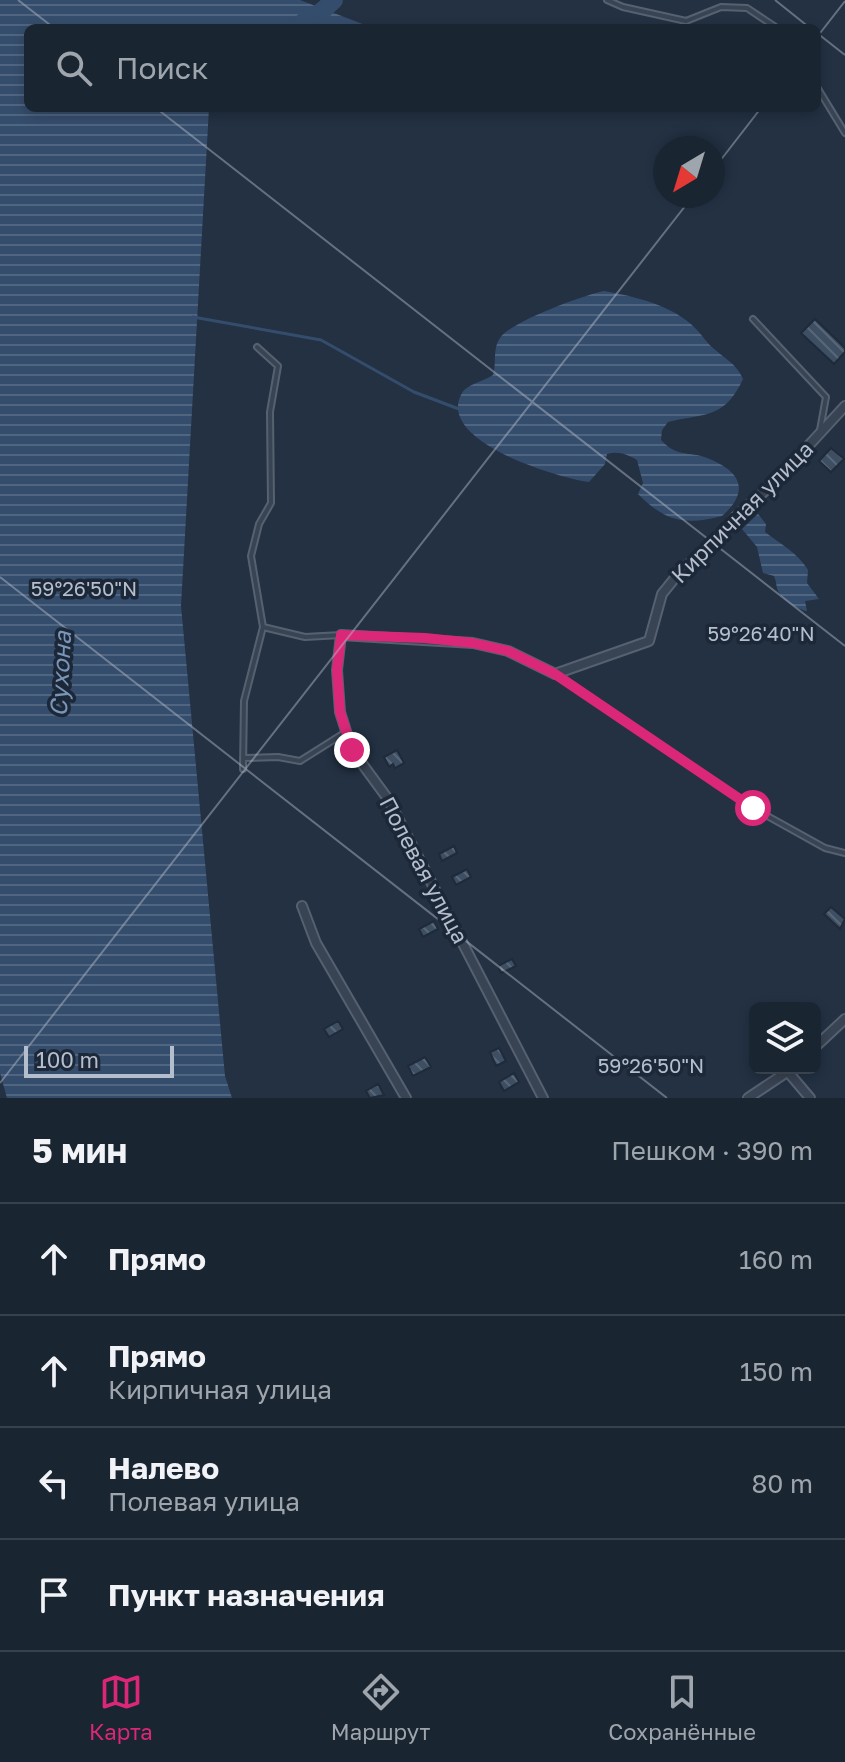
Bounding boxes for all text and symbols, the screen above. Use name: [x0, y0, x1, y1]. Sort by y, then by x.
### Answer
search box: [24, 24, 821, 112]
icon: search: [52, 46, 96, 90]
text: Поиск: [116, 50, 208, 86]
north arrow: [653, 136, 725, 208]
street label: Кирпичная улица: [665, 435, 818, 588]
text: 59°26'50"N: [31, 576, 137, 600]
text: 59°26'40"N: [707, 621, 815, 645]
water label: Сухона: [43, 629, 77, 717]
route end: [334, 732, 370, 768]
route start: [735, 790, 771, 826]
street label: Полевая улица: [374, 792, 475, 948]
map controls: [749, 1002, 821, 1074]
button: layers: [749, 1002, 821, 1074]
scale bar: [24, 1042, 174, 1078]
text: 100 m: [36, 1046, 99, 1073]
text: 59°26'50"N: [598, 1053, 704, 1077]
text: 5 мин: [32, 1130, 127, 1170]
text: Пешком · 390 m: [611, 1135, 813, 1166]
icon: ahead: [32, 1237, 76, 1281]
text: Прямо: [108, 1241, 206, 1277]
text: 160 m: [739, 1244, 813, 1275]
text: Прямо: [108, 1338, 206, 1374]
icon: ahead: [32, 1349, 76, 1393]
text: 150 m: [740, 1356, 813, 1387]
text: Кирпичная улица: [108, 1374, 332, 1405]
text: Налево: [108, 1450, 219, 1486]
icon: left: [32, 1461, 76, 1505]
text: 80 m: [752, 1468, 813, 1499]
text: Полевая улица: [108, 1486, 300, 1517]
icon: arrive: [32, 1573, 76, 1617]
text: Пункт назначения: [108, 1577, 385, 1613]
tab: Карта: [89, 1670, 153, 1745]
tab: Маршрут: [331, 1670, 430, 1745]
tab: Сохранённые: [608, 1670, 756, 1745]

